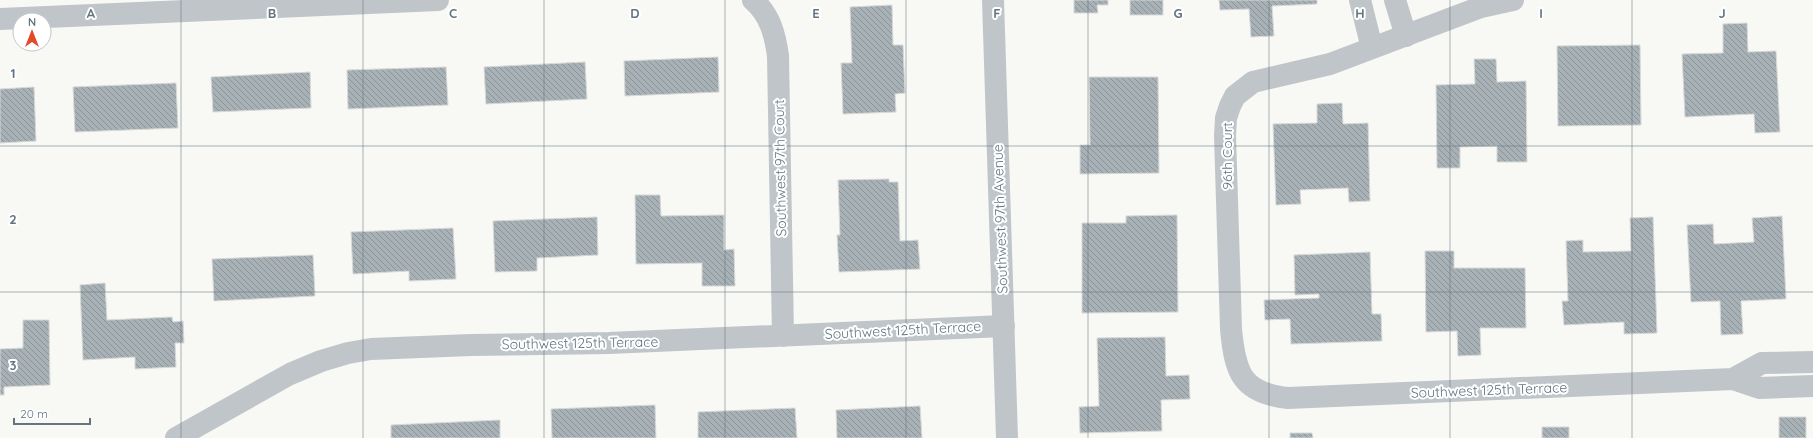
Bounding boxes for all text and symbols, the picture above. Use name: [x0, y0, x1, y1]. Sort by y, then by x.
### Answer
text: A: [87, 5, 96, 21]
text: B: [268, 5, 276, 21]
text: C: [449, 5, 457, 21]
text: D: [630, 5, 640, 21]
text: E: [812, 5, 820, 21]
text: F: [993, 5, 1001, 21]
text: G: [1173, 5, 1183, 21]
text: H: [1355, 5, 1365, 21]
text: I: [1539, 5, 1543, 21]
text: J: [1718, 5, 1726, 21]
north arrow: [12, 12, 52, 52]
text: N: [28, 15, 36, 29]
text: 1: [10, 65, 16, 81]
street label: Southwest 97th Court: [770, 99, 790, 237]
street label: 96th Court: [1218, 122, 1236, 190]
street label: Southwest 97th Avenue: [988, 144, 1012, 294]
text: 2: [9, 211, 17, 227]
street label: Southwest 125th Terrace: [824, 317, 982, 343]
street label: Southwest 125th Terrace: [502, 333, 659, 353]
text: 3: [10, 357, 17, 373]
street label: Southwest 125th Terrace: [1410, 378, 1568, 402]
scale bar: [14, 400, 90, 426]
text: 20 m: [20, 406, 48, 421]

